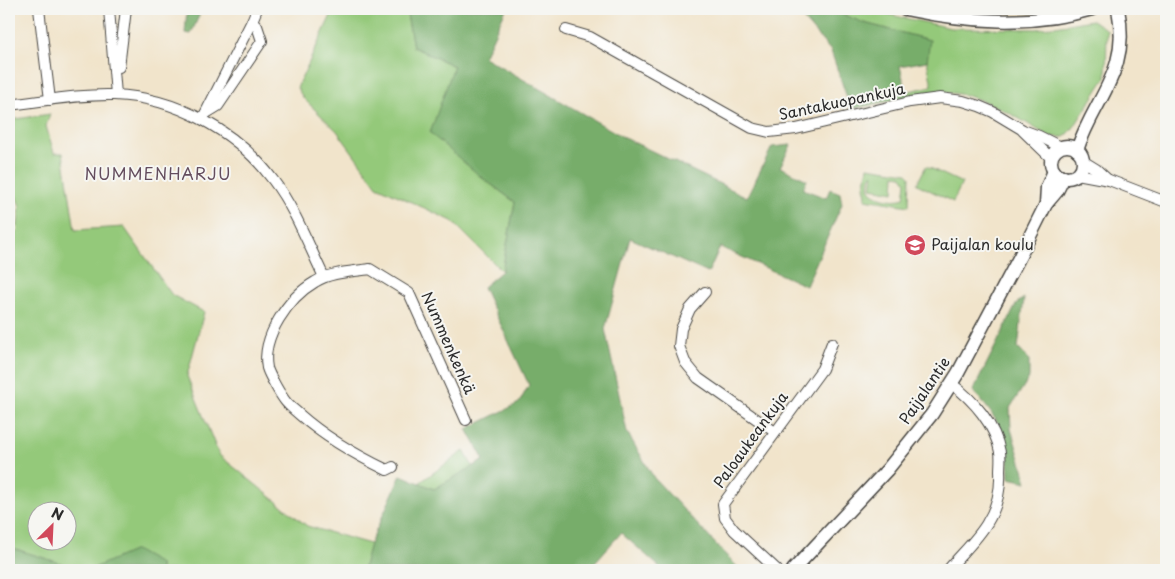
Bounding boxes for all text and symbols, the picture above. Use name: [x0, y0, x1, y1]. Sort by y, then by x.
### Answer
street label: Santakuopankuja: [776, 76, 908, 125]
district label: NUMMENHARJU: [85, 161, 231, 185]
place label: Paijalan koulu: [931, 232, 1034, 255]
school or university icon: Paijalan koulu: [903, 233, 927, 257]
street label: Nummenkenkä: [417, 288, 482, 398]
street label: Paijalantie: [893, 352, 955, 429]
street label: Paloaukeankuja: [707, 386, 793, 492]
north arrow: [28, 502, 78, 552]
text: N: [48, 502, 67, 526]

